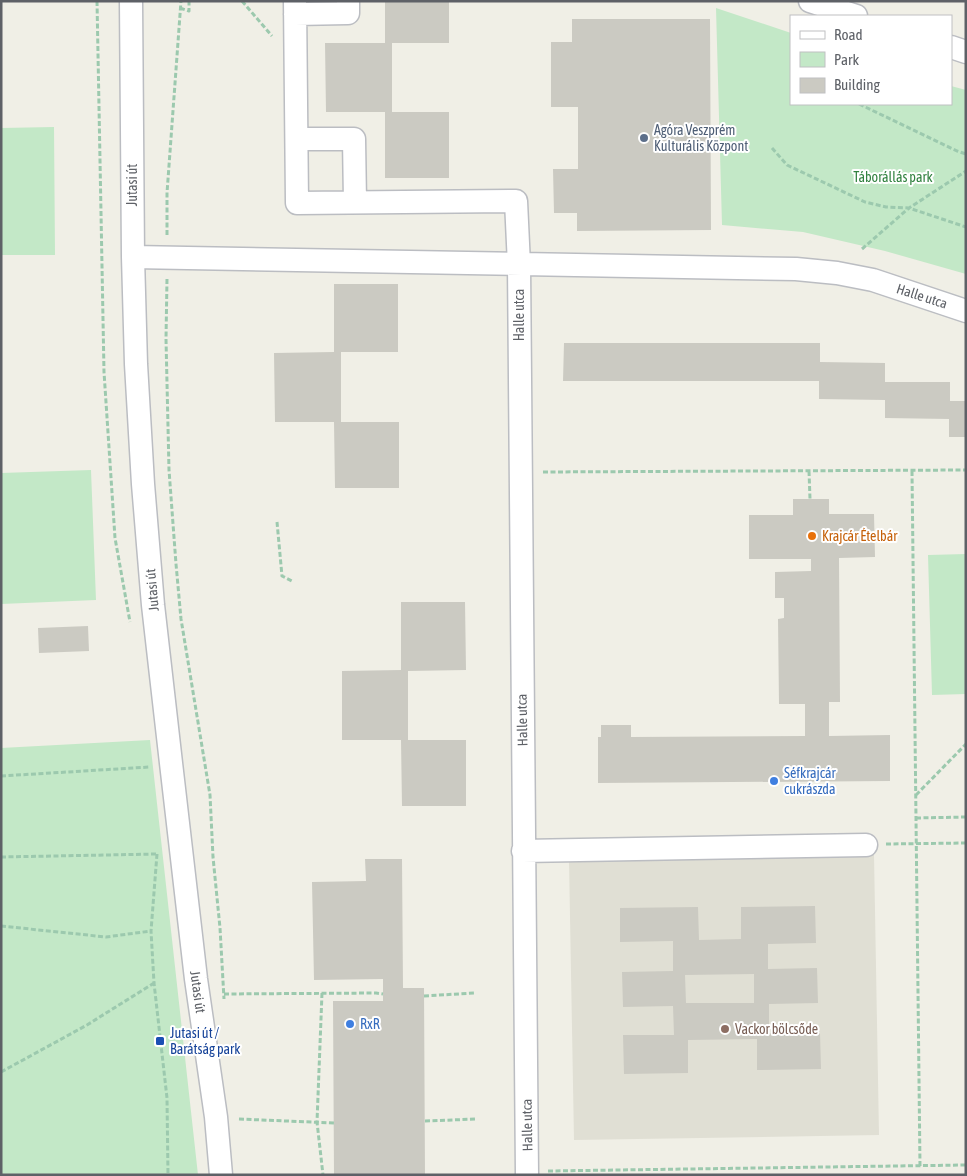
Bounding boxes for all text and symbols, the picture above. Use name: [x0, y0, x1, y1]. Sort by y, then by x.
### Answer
legend: [790, 15, 952, 105]
text: Road: [834, 26, 863, 43]
text: Park: [834, 51, 859, 68]
text: Building: [834, 76, 880, 93]
place label: Agóra Veszprém Kulturális Központ: [654, 122, 748, 154]
marker: Agóra Veszprém Kulturális Központ: [638, 132, 650, 144]
street label: Jutasi út: [124, 164, 140, 206]
park label: Táborállás park: [853, 169, 933, 185]
street label: Halle utca: [895, 280, 949, 312]
street label: Halle utca: [511, 289, 527, 341]
place label: Krajcár Ételbár: [822, 528, 898, 544]
marker: Krajcár Ételbár: [806, 530, 818, 542]
street label: Jutasi út: [142, 568, 162, 612]
street label: Halle utca: [514, 694, 530, 746]
place label: Séfkrajcár cukrászda: [784, 765, 837, 797]
marker: Séfkrajcár cukrászda: [768, 775, 780, 787]
street label: Jutasi út: [187, 970, 209, 1014]
place label: RxR: [360, 1016, 380, 1032]
marker: RxR: [344, 1018, 356, 1030]
place label: Vackor bölcsőde: [735, 1021, 818, 1037]
marker: Vackor bölcsőde: [719, 1023, 731, 1035]
place label: Jutasi út / Barátság park: [170, 1025, 240, 1057]
marker: Jutasi út / Barátság park: [154, 1035, 166, 1047]
street label: Halle utca: [519, 1099, 535, 1151]

